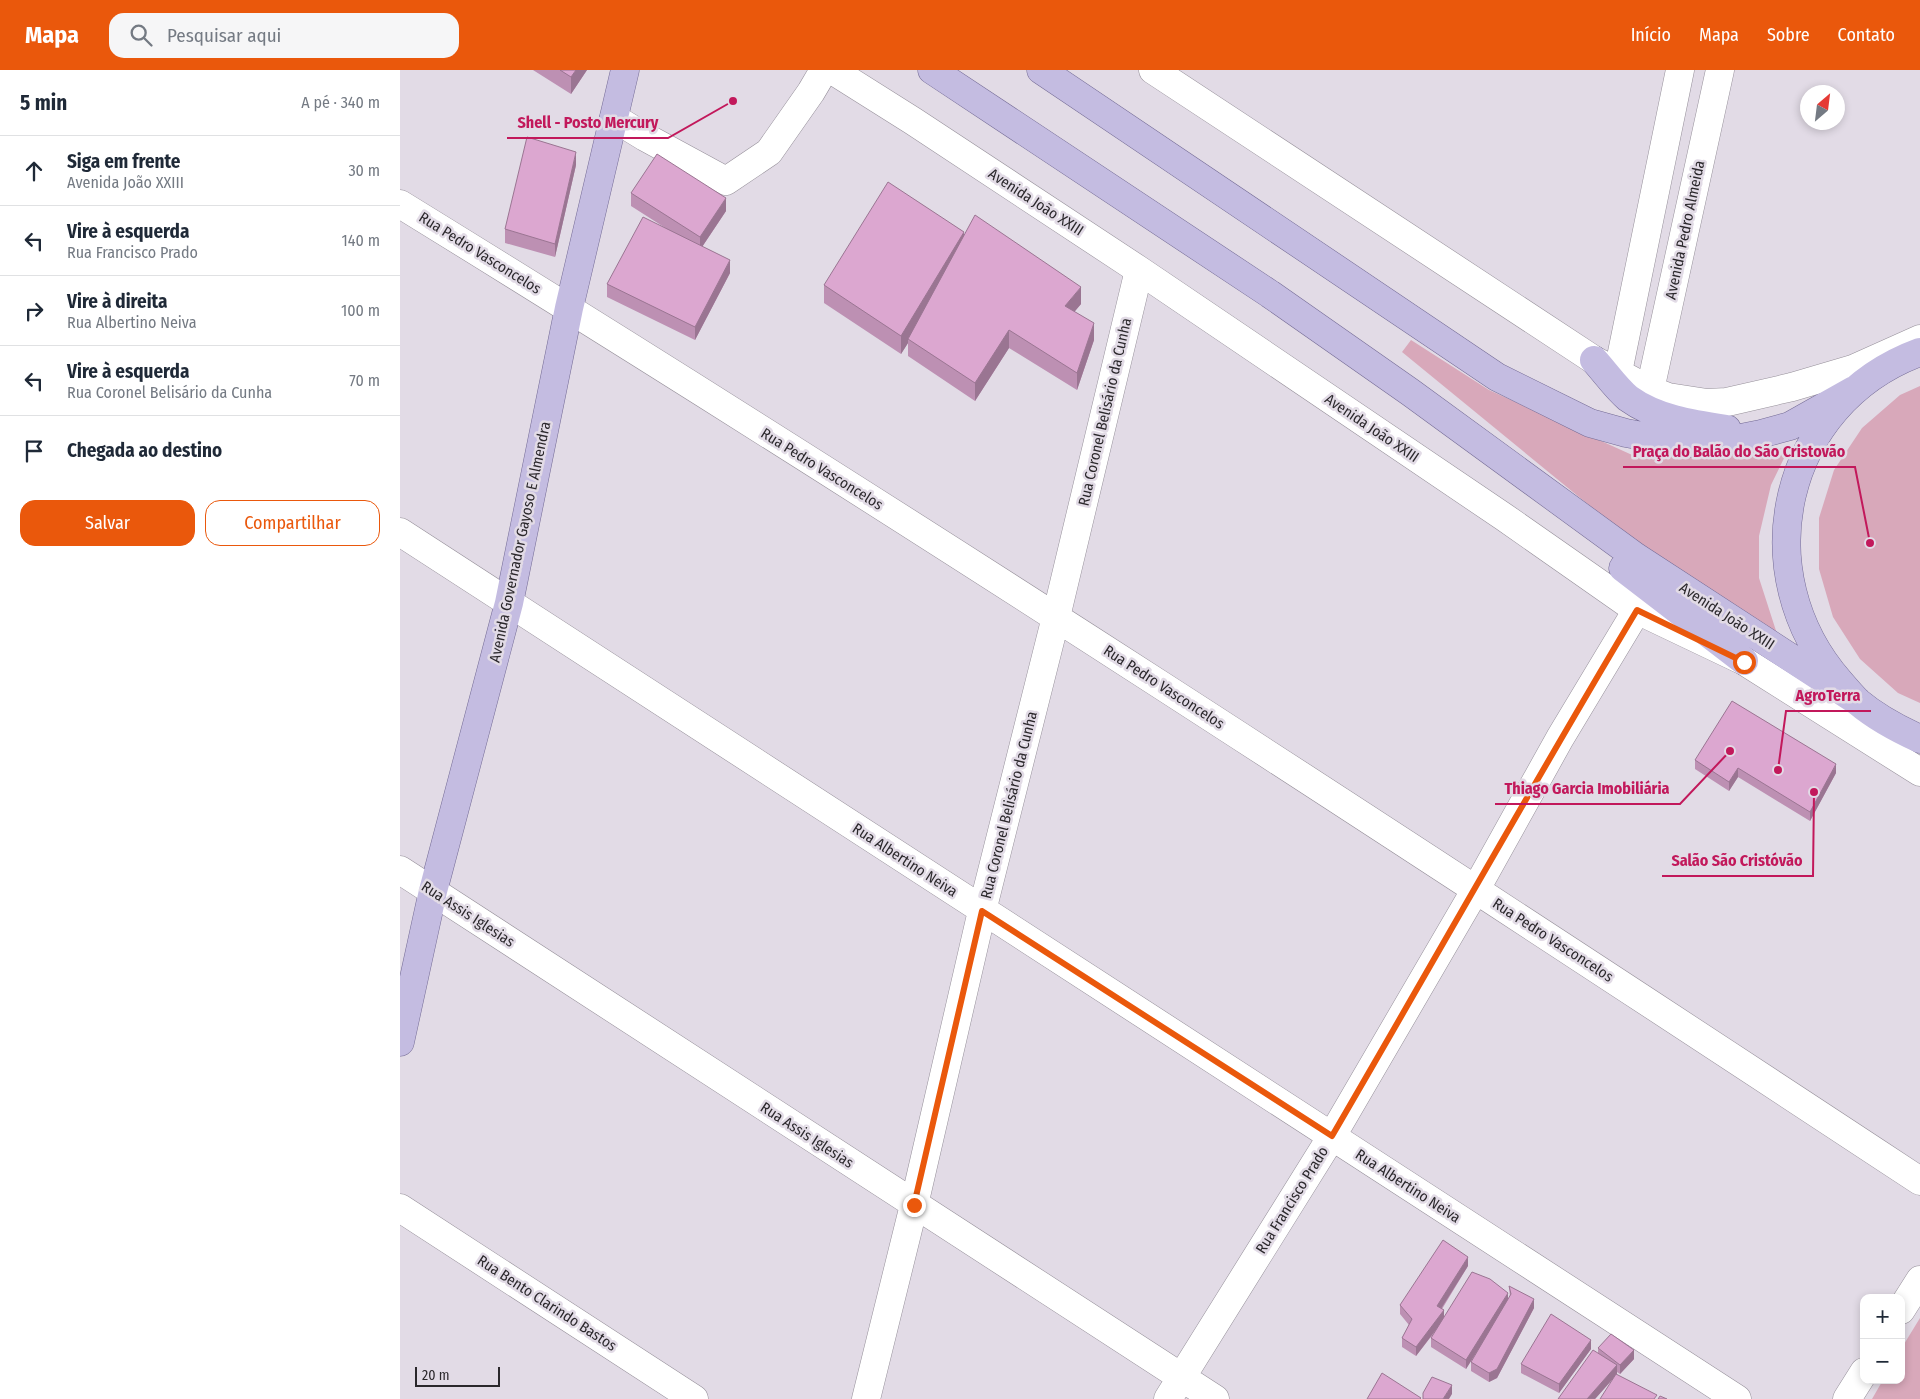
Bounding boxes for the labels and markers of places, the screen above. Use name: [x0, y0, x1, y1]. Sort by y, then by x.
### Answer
callout: Shell - Posto Mercury: [507, 107, 668, 138]
callout: Praça do Balão do São Cristovão: [1623, 436, 1855, 467]
callout: AgroTerra: [1786, 680, 1871, 711]
callout: Thiago Garcia Imobiliária: [1495, 773, 1680, 804]
callout: Salão São Cristóvão: [1662, 845, 1813, 876]

